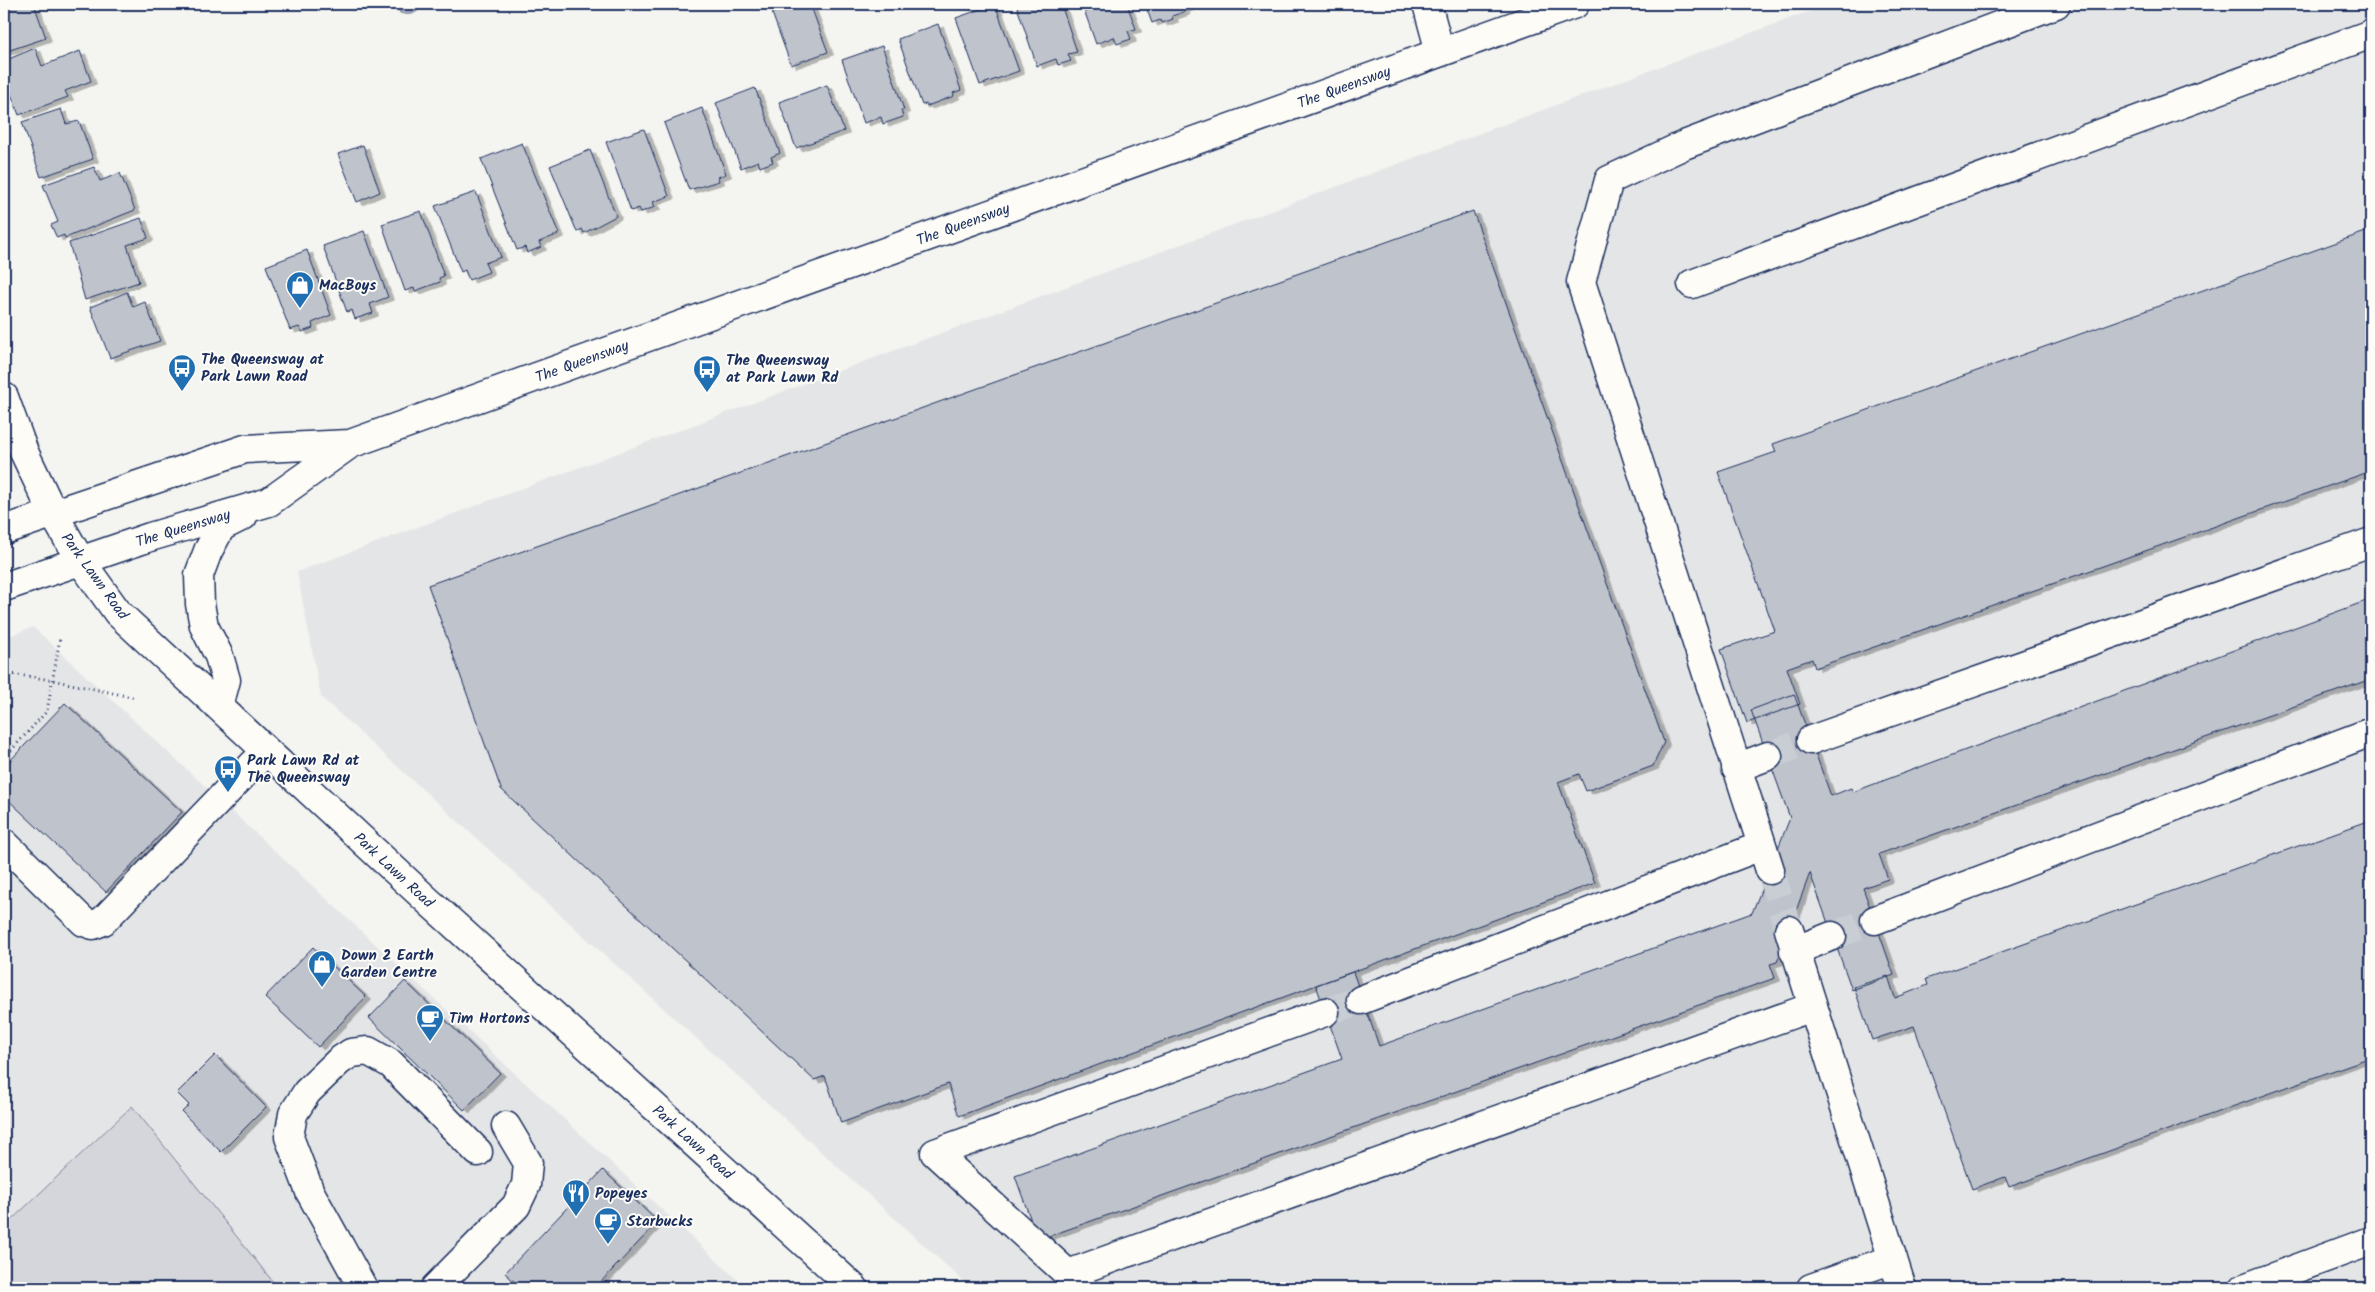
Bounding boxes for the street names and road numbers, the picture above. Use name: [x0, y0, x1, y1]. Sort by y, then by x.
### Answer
street label: The Queensway: [1294, 60, 1395, 116]
street label: The Queensway: [913, 197, 1014, 253]
street label: The Queensway: [532, 334, 633, 390]
street label: The Queensway: [133, 503, 234, 555]
street label: Park Lawn Road: [54, 528, 134, 626]
street label: Park Lawn Road: [348, 827, 439, 915]
street label: Park Lawn Road: [646, 1099, 739, 1186]

